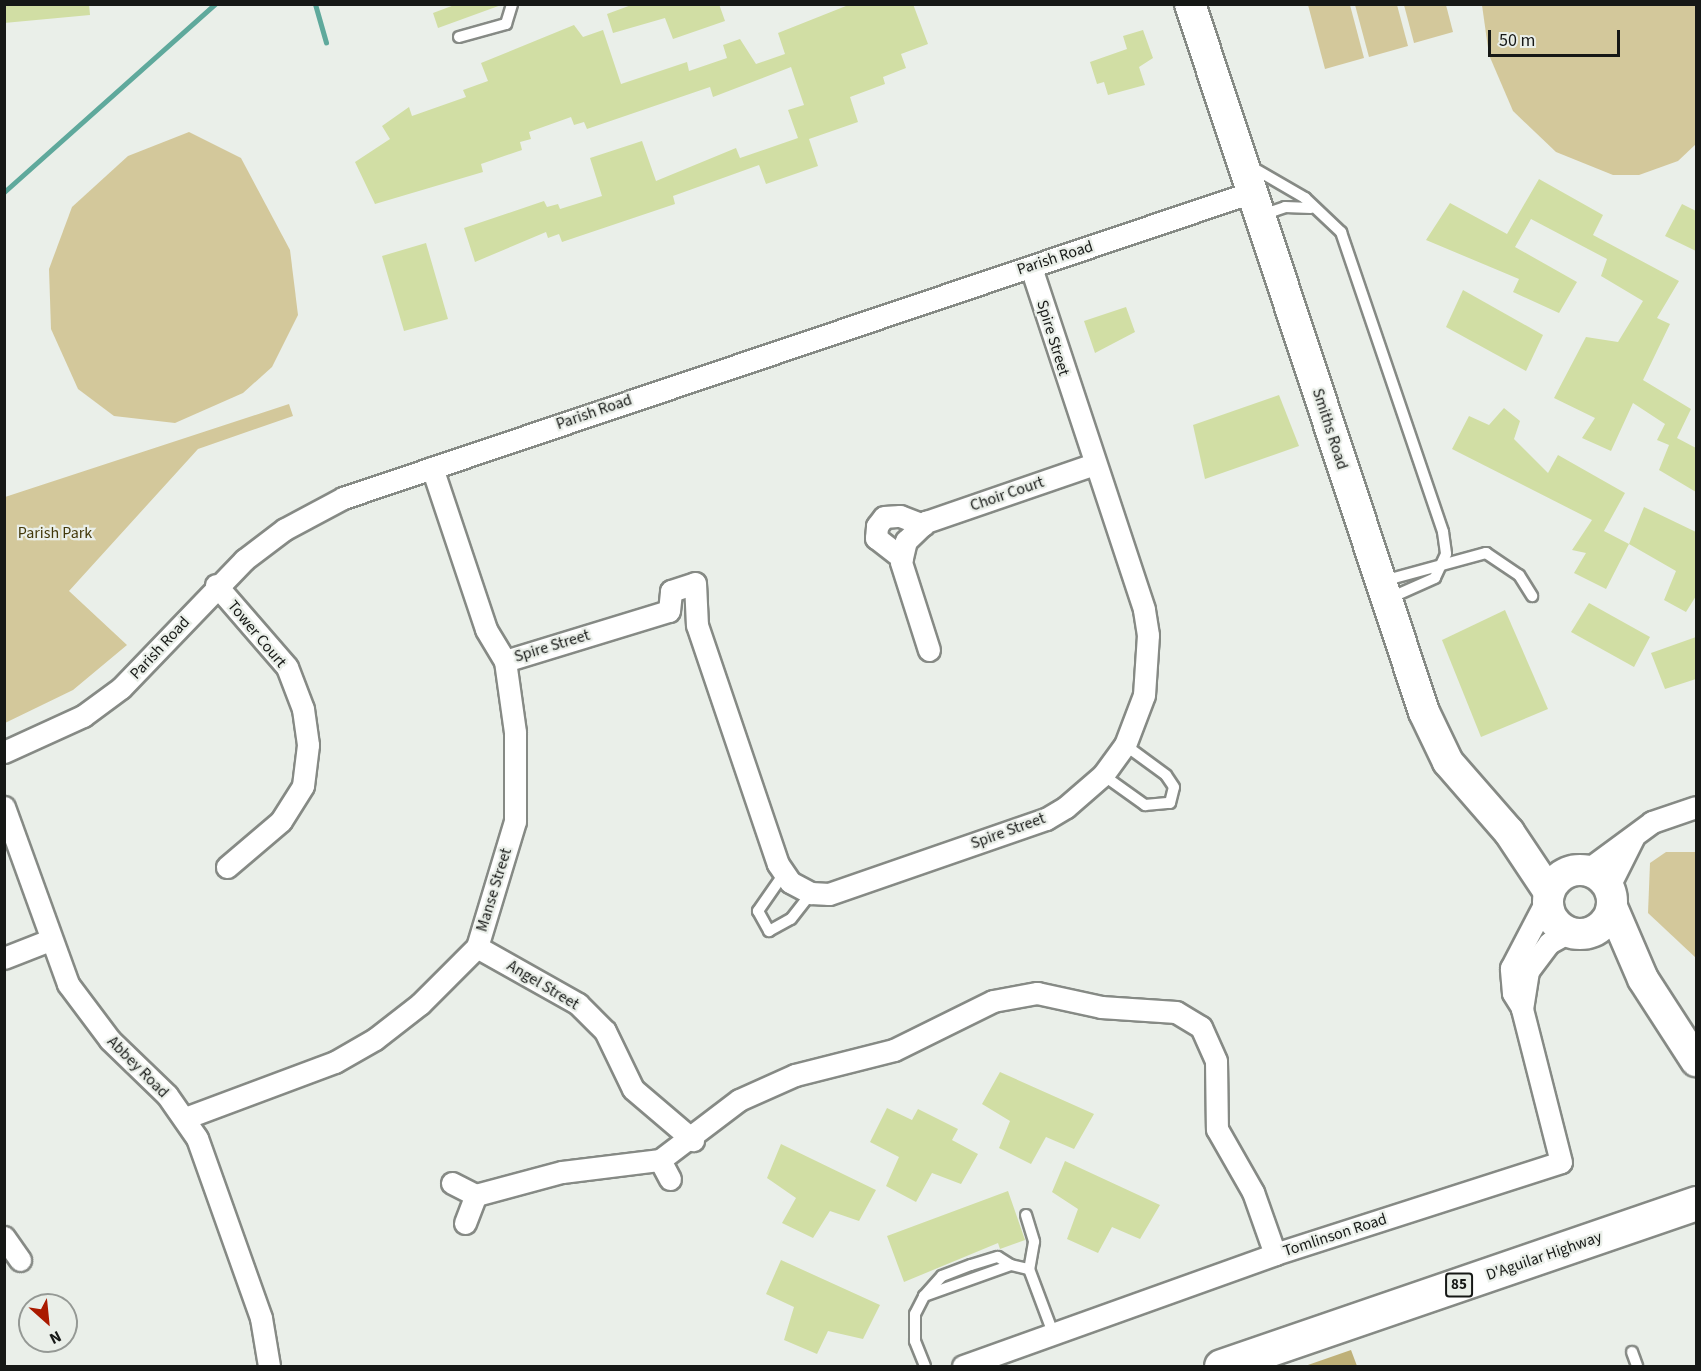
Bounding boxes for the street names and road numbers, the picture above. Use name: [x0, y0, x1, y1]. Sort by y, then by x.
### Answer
street label: Parish Road: [1015, 237, 1095, 279]
street label: Spire Street: [1032, 298, 1074, 378]
street label: Smiths Road: [1308, 386, 1352, 472]
street label: Parish Road: [554, 390, 634, 434]
street label: Choir Court: [968, 472, 1046, 516]
street label: Tower Court: [223, 597, 291, 671]
street label: Parish Road: [126, 613, 194, 683]
street label: Spire Street: [512, 625, 592, 667]
street label: Spire Street: [968, 809, 1048, 853]
street label: Manse Street: [472, 846, 516, 934]
street label: Angel Street: [504, 956, 582, 1014]
street label: Abbey Road: [103, 1032, 173, 1102]
street label: Tomlinson Road: [1281, 1209, 1389, 1261]
street label: D'Aguilar Highway: [1484, 1227, 1604, 1285]
road number: 85: [1444, 1273, 1474, 1297]

